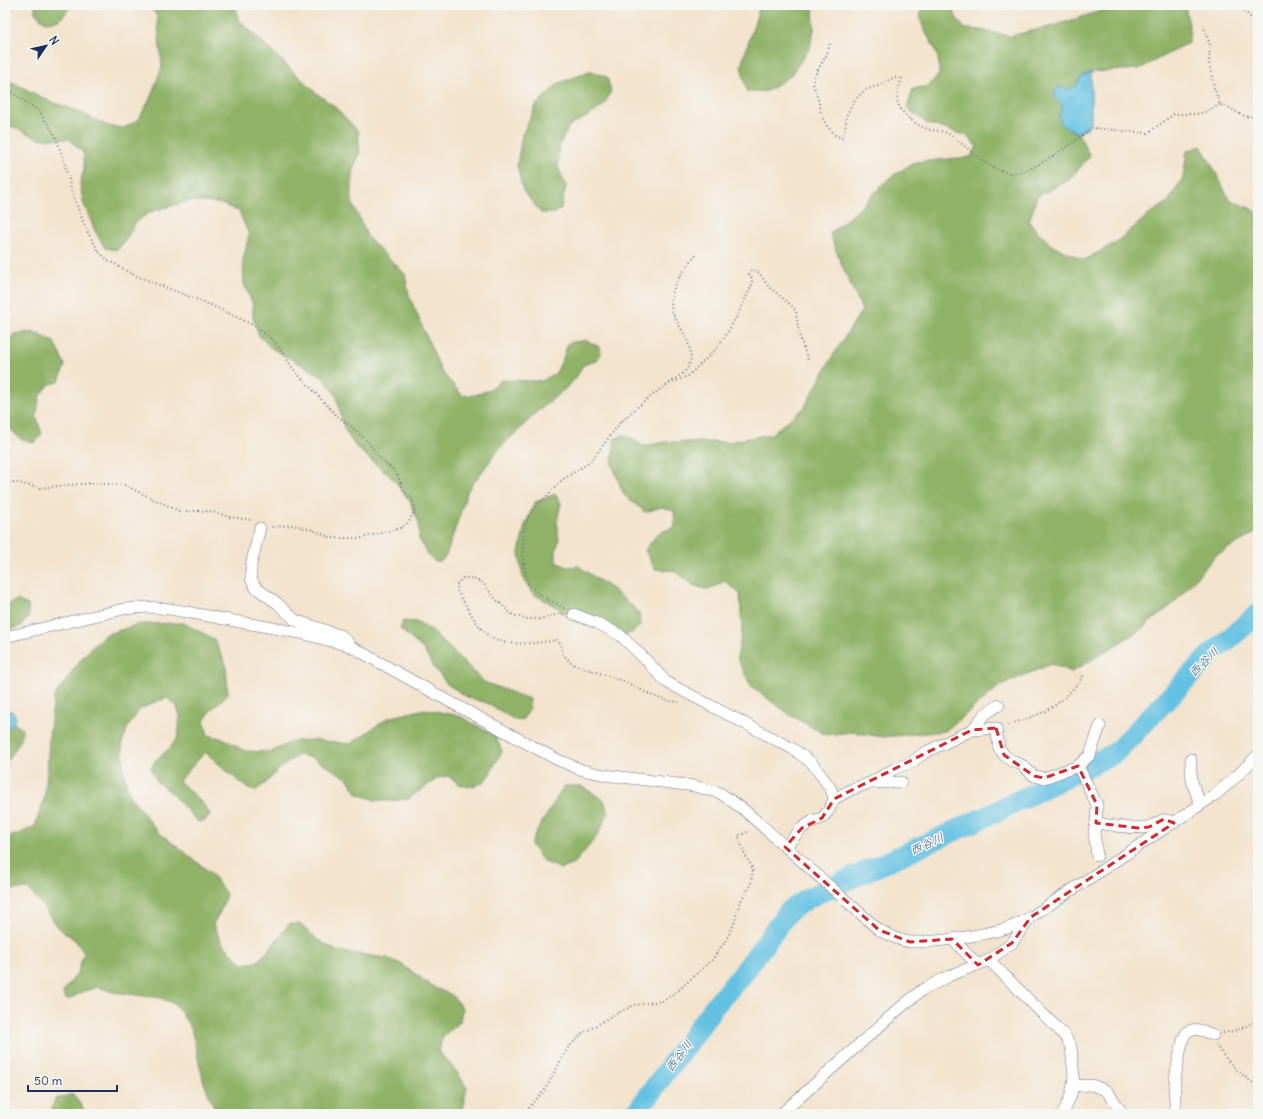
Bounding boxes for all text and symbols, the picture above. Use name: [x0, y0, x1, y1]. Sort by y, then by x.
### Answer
north arrow: [26, 26, 66, 66]
text: N: [46, 33, 62, 47]
water label: 西谷川: [1185, 644, 1222, 680]
water label: 西谷川: [907, 829, 946, 858]
water label: 西谷川: [662, 1037, 695, 1075]
scale bar: [28, 1067, 117, 1093]
text: 50 m: [34, 1073, 63, 1088]

